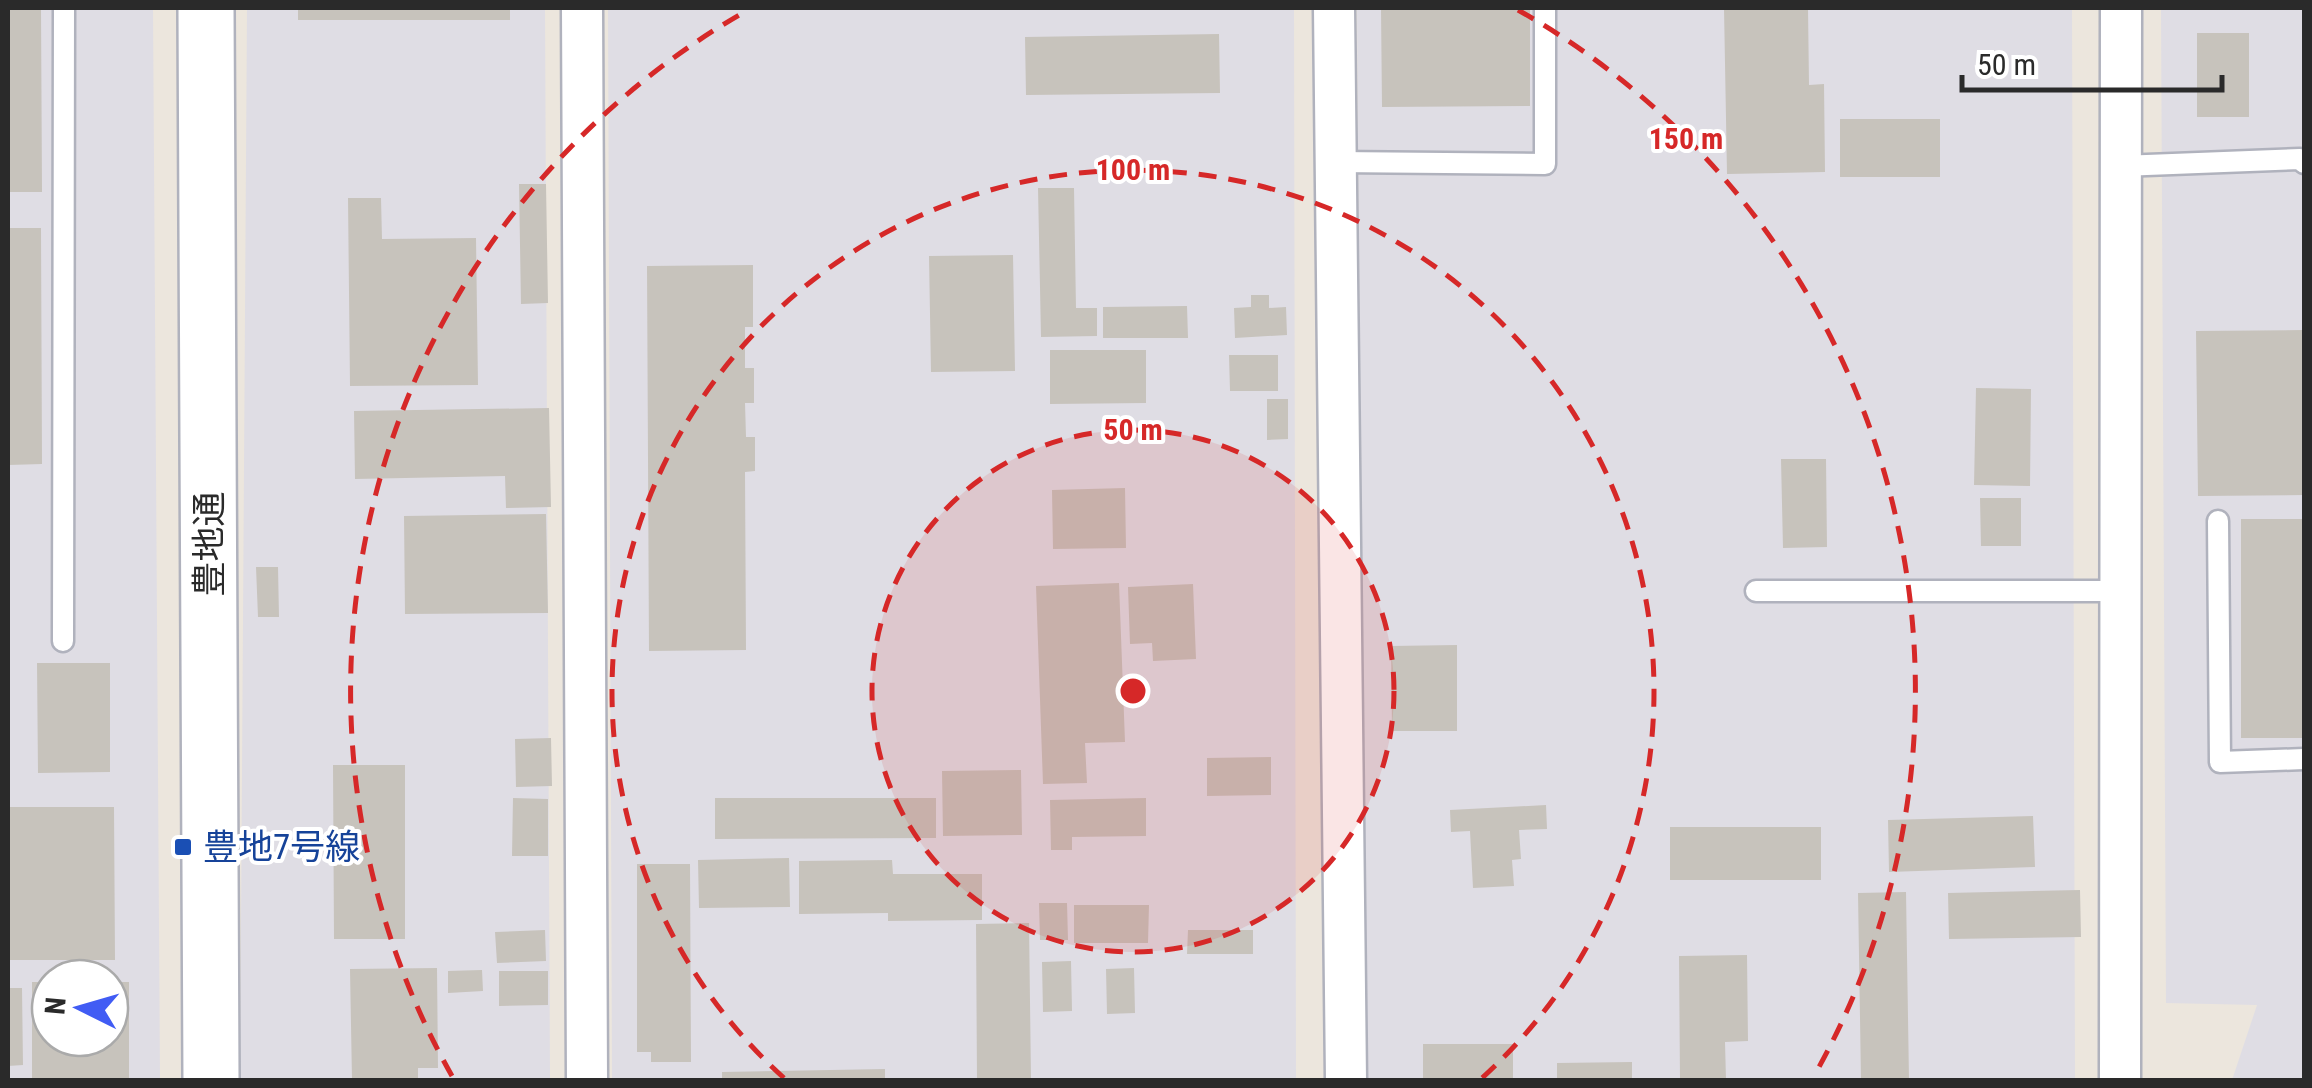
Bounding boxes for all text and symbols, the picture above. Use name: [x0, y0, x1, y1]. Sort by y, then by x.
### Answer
scale bar: [1962, 30, 2222, 92]
text: 50 m: [1977, 47, 2036, 82]
text: 150 m: [1649, 121, 1723, 156]
text: 100 m: [1096, 152, 1170, 187]
text: 50 m: [1103, 412, 1163, 447]
street label: 豊地通: [189, 491, 230, 597]
centre of rings: [1115, 673, 1151, 709]
place label: 豊地7号線: [203, 827, 360, 868]
marker: 豊地7号線: [172, 836, 194, 858]
north arrow: [30, 958, 130, 1058]
text: N: [38, 996, 73, 1016]

